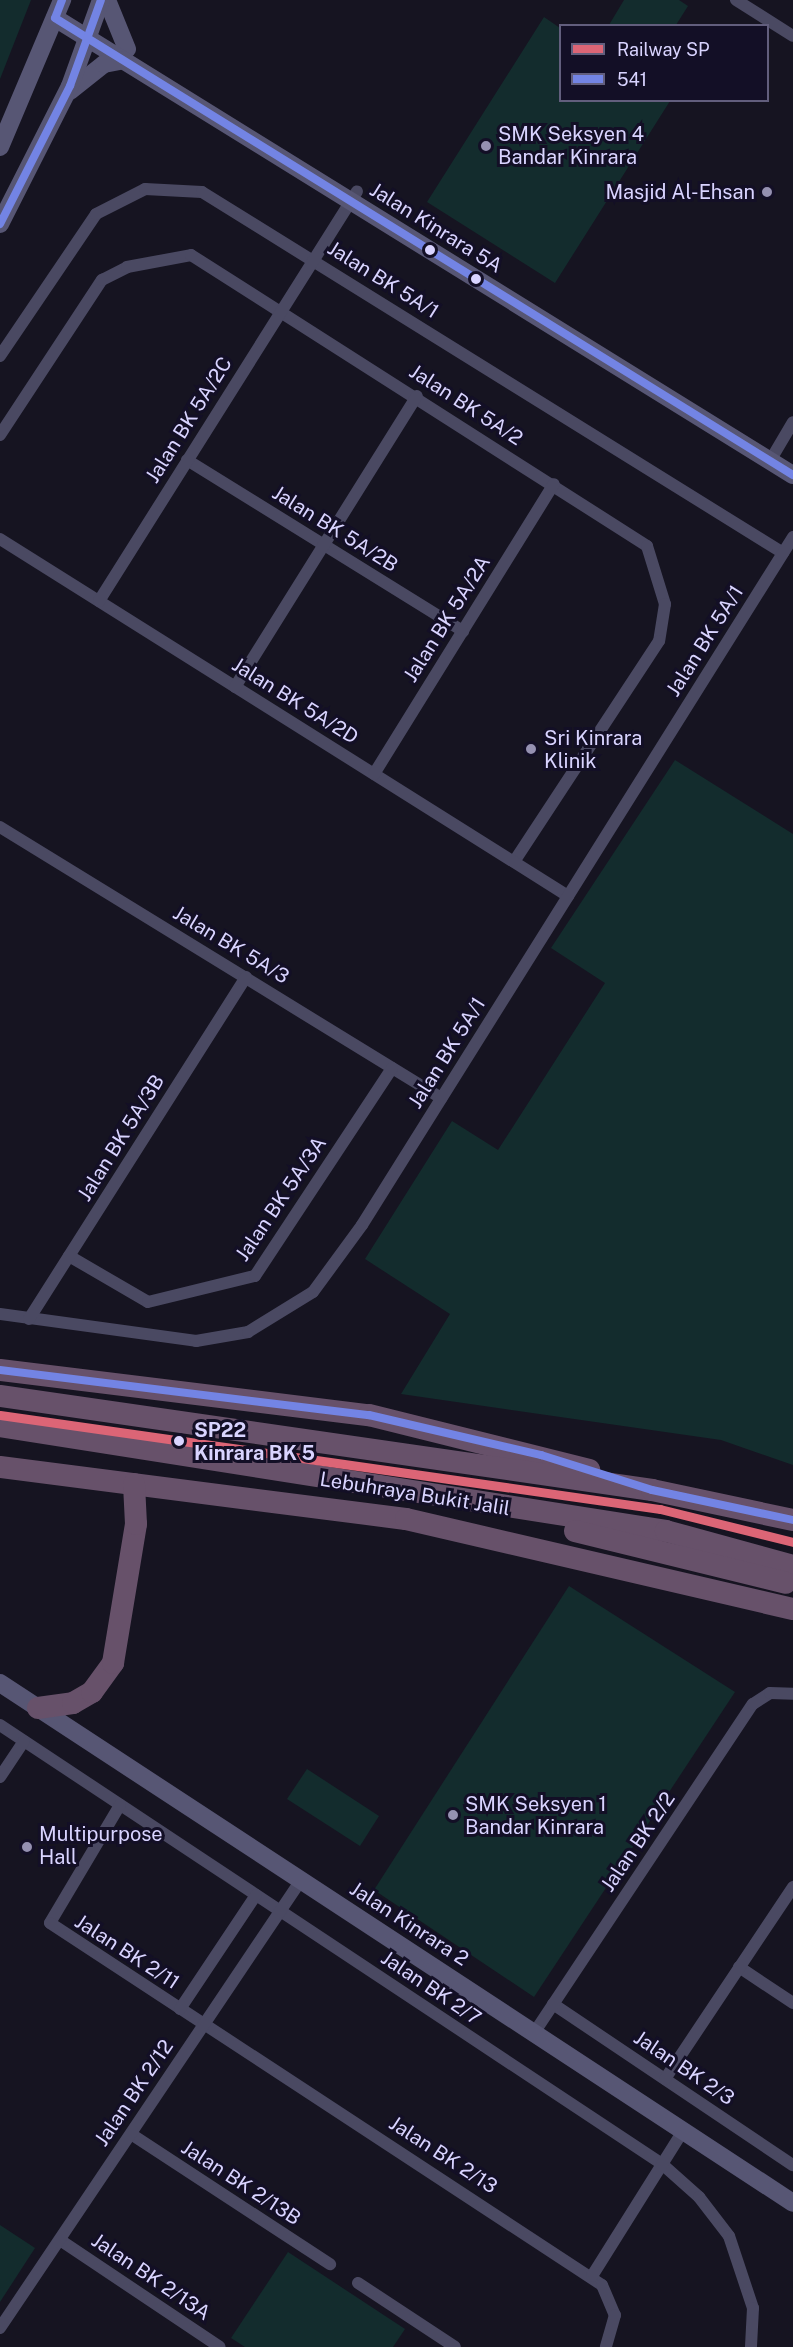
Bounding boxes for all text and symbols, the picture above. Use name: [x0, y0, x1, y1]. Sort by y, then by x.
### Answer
legend: [559, 24, 769, 102]
text: Railway SP: [617, 39, 710, 60]
text: 541: [617, 69, 647, 90]
place label: SMK Seksyen 4 Bandar Kinrara: [498, 122, 644, 169]
marker: SMK Seksyen 4 Bandar Kinrara: [479, 139, 493, 153]
street label: Jalan Kinrara 5A: [365, 178, 507, 278]
place label: Masjid Al-Ehsan: [605, 180, 755, 204]
marker: Masjid Al-Ehsan: [760, 185, 774, 199]
street label: Jalan BK 5A/1: [323, 236, 443, 324]
unlabelled marker: [424, 244, 436, 256]
unlabelled marker: [470, 273, 482, 285]
street label: Jalan BK 5A/2C: [141, 353, 237, 487]
street label: Jalan BK 5A/2: [405, 359, 527, 451]
street label: Jalan BK 5A/2B: [268, 481, 402, 577]
street label: Jalan BK 5A/2A: [399, 551, 495, 687]
street label: Jalan BK 5A/1: [661, 581, 749, 701]
street label: Jalan BK 5A/2D: [228, 653, 362, 749]
place label: Sri Kinrara Klinik: [544, 726, 642, 773]
marker: Sri Kinrara Klinik: [522, 740, 540, 758]
street label: Jalan BK 5A/3: [169, 901, 293, 989]
street label: Jalan BK 5A/1: [403, 993, 491, 1113]
street label: Jalan BK 5A/3B: [73, 1070, 169, 1206]
street label: Jalan BK 5A/3A: [230, 1132, 332, 1266]
place label: SP22 Kinrara BK 5: [194, 1418, 315, 1465]
marker: SP22 Kinrara BK 5: [169, 1431, 189, 1451]
street label: Lebuhraya Bukit Jalil: [318, 1467, 512, 1521]
street label: Jalan BK 2/2: [596, 1788, 680, 1896]
place label: SMK Seksyen 1 Bandar Kinrara: [465, 1792, 607, 1839]
marker: SMK Seksyen 1 Bandar Kinrara: [446, 1808, 460, 1822]
place label: Multipurpose Hall: [39, 1823, 163, 1870]
marker: Multipurpose Hall: [20, 1840, 34, 1854]
street label: Jalan Kinrara 2: [345, 1877, 473, 1971]
street label: Jalan BK 2/11: [70, 1909, 184, 1995]
street label: Jalan BK 2/7: [377, 1946, 485, 2030]
street label: Jalan BK 2/3: [629, 2026, 739, 2110]
street label: Jalan BK 2/12: [90, 2035, 178, 2151]
street label: Jalan BK 2/13: [384, 2111, 502, 2199]
street label: Jalan BK 2/13B: [177, 2136, 305, 2230]
street label: Jalan BK 2/13A: [87, 2228, 215, 2326]

